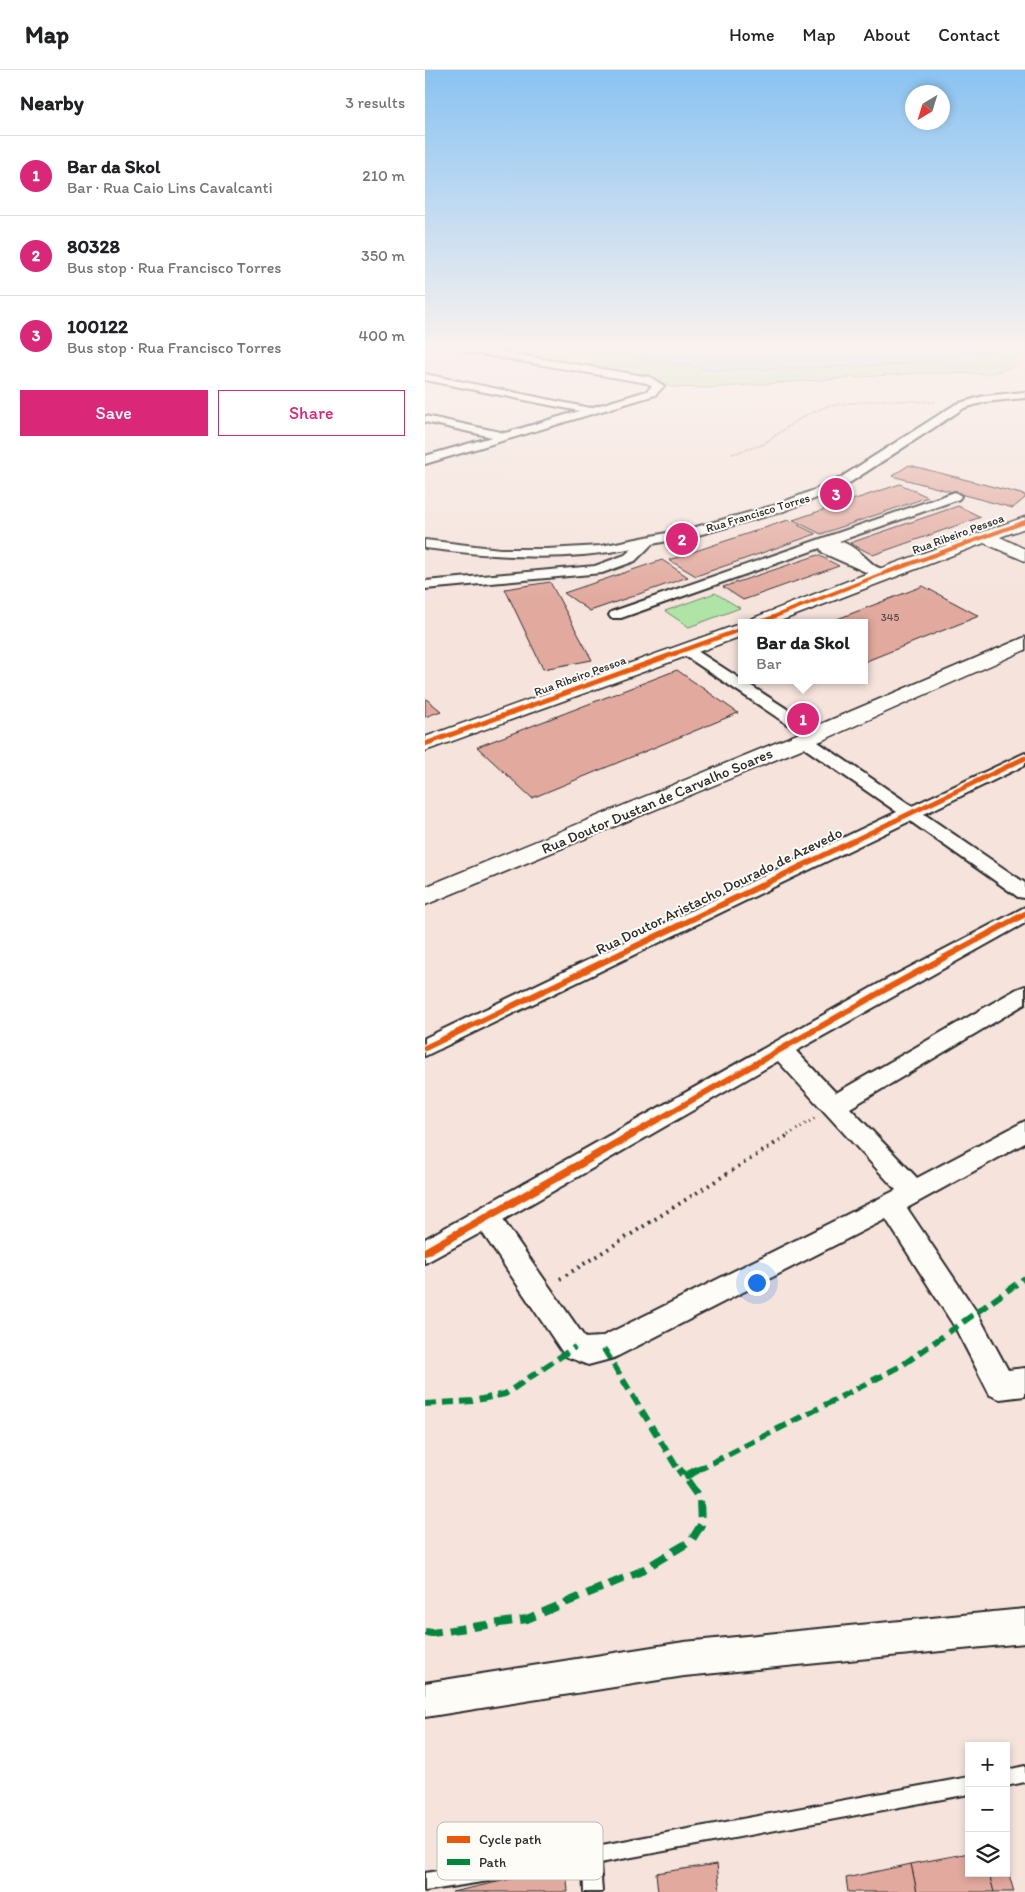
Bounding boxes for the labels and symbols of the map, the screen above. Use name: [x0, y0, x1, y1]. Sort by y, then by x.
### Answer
north arrow: [905, 85, 950, 130]
pin: 3: [820, 475, 852, 513]
street label: Rua Francisco Torres: [704, 491, 812, 535]
street label: Rua Ribeiro Pessoa: [910, 511, 1007, 557]
pin: 2: [666, 520, 698, 558]
house number: 345: [881, 611, 899, 624]
street label: Rua Ribeiro Pessoa: [532, 653, 629, 699]
pin: 1: [787, 700, 819, 738]
street label: Rua Doutor Dustan de Carvalho Soares: [539, 744, 775, 858]
street label: Rua Doutor Aristacho Dourado de Azevedo: [593, 823, 845, 959]
your location: [744, 1270, 770, 1296]
legend: [437, 1822, 603, 1880]
text: Cycle path: [479, 1831, 542, 1848]
text: Path: [479, 1854, 506, 1871]

